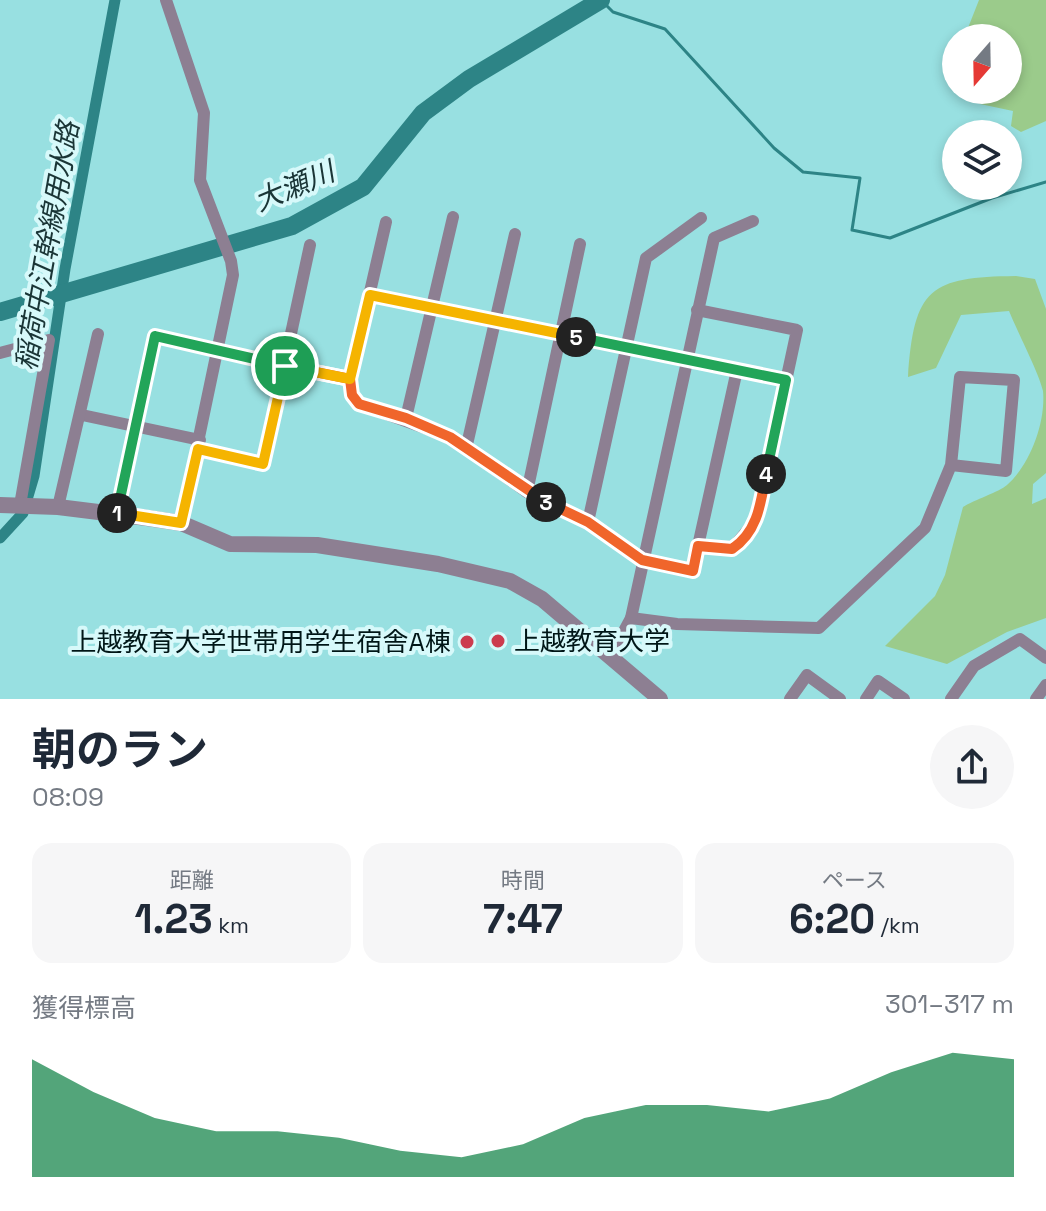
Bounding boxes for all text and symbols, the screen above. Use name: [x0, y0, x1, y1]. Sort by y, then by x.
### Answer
north arrow: [942, 24, 1022, 104]
map controls: [942, 24, 1022, 200]
water label: 稲荷中江幹線用水路: [7, 117, 87, 373]
button: layers: [942, 120, 1022, 200]
water label: 大瀬川: [248, 152, 342, 219]
pin: 5: [556, 317, 596, 357]
text: 5: [569, 323, 583, 351]
pin: [251, 332, 319, 400]
icon: arrive: [263, 344, 307, 388]
pin: 4: [746, 454, 786, 494]
text: 4: [759, 460, 773, 488]
pin: 3: [526, 482, 566, 522]
text: 3: [539, 488, 553, 516]
pin: 1: [97, 493, 137, 533]
text: 1: [112, 499, 122, 527]
place label: 上越教育大学: [514, 624, 670, 658]
place label: 上越教育大学世帯用学生宿舎A棟: [71, 625, 451, 659]
marker: 上越教育大学: [489, 632, 507, 650]
marker: 上越教育大学世帯用学生宿舎A棟: [458, 633, 476, 651]
text: 朝のラン: [32, 722, 208, 778]
button: share: [930, 725, 1014, 809]
text: 08:09: [32, 780, 104, 814]
text: 距離: [170, 866, 214, 894]
text: 時間: [501, 866, 545, 894]
text: ペース: [822, 866, 887, 894]
text: 1.23: [134, 894, 213, 945]
text: 7:47: [483, 894, 563, 945]
text: 6:20: [789, 894, 875, 945]
text: km: [213, 911, 249, 939]
text: /km: [875, 911, 920, 939]
text: 301–317 m: [885, 987, 1014, 1021]
text: 獲得標高: [32, 991, 136, 1025]

